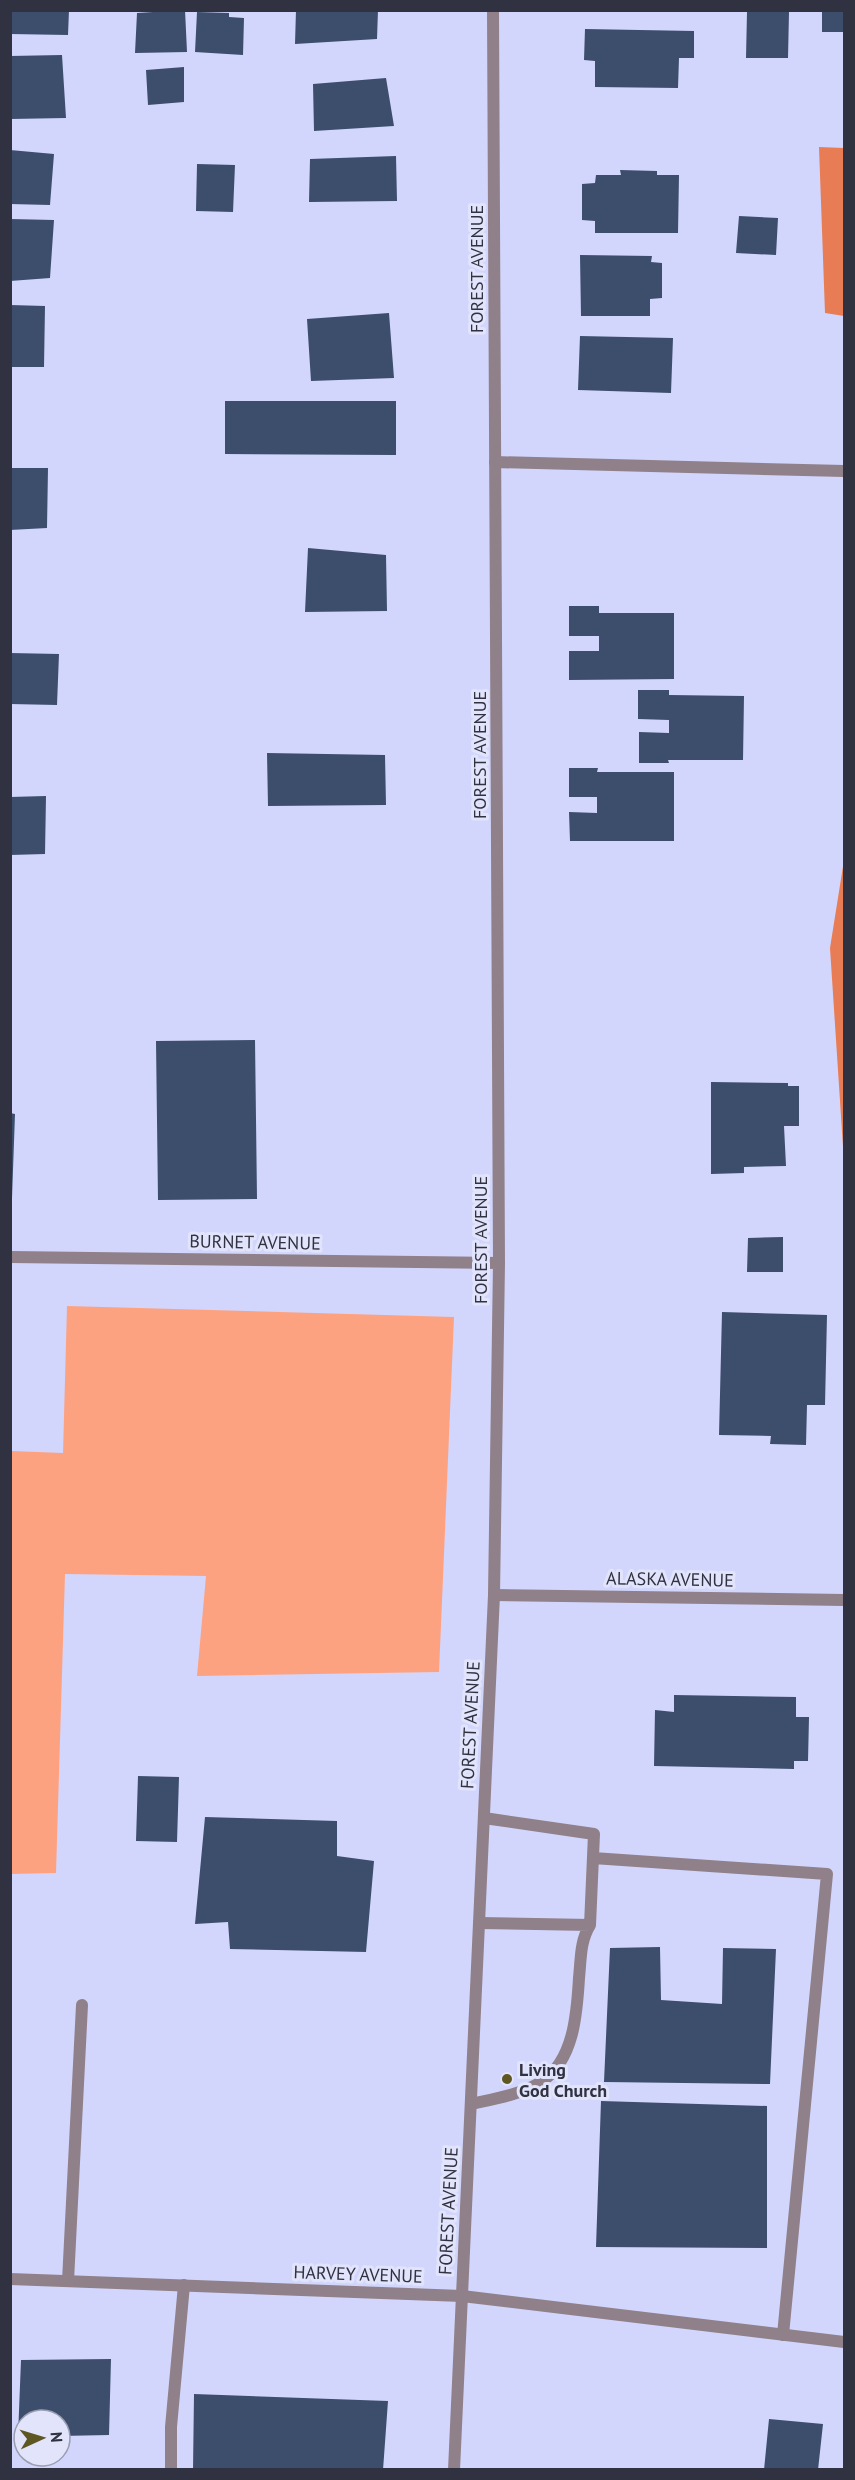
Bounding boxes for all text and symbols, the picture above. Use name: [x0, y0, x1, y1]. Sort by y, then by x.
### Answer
street label: FOREST AVENUE: [465, 205, 488, 333]
street label: FOREST AVENUE: [468, 691, 491, 819]
street label: FOREST AVENUE: [469, 1176, 492, 1304]
street label: BURNET AVENUE: [189, 1229, 321, 1255]
street label: ALASKA AVENUE: [606, 1566, 734, 1592]
street label: FOREST AVENUE: [455, 1660, 485, 1790]
place label: Living God Church: [519, 2058, 607, 2102]
marker: Living God Church: [500, 2072, 514, 2086]
street label: FOREST AVENUE: [433, 2146, 463, 2276]
street label: HARVEY AVENUE: [293, 2260, 423, 2288]
north arrow: [12, 2408, 72, 2468]
text: N: [47, 2431, 67, 2443]

